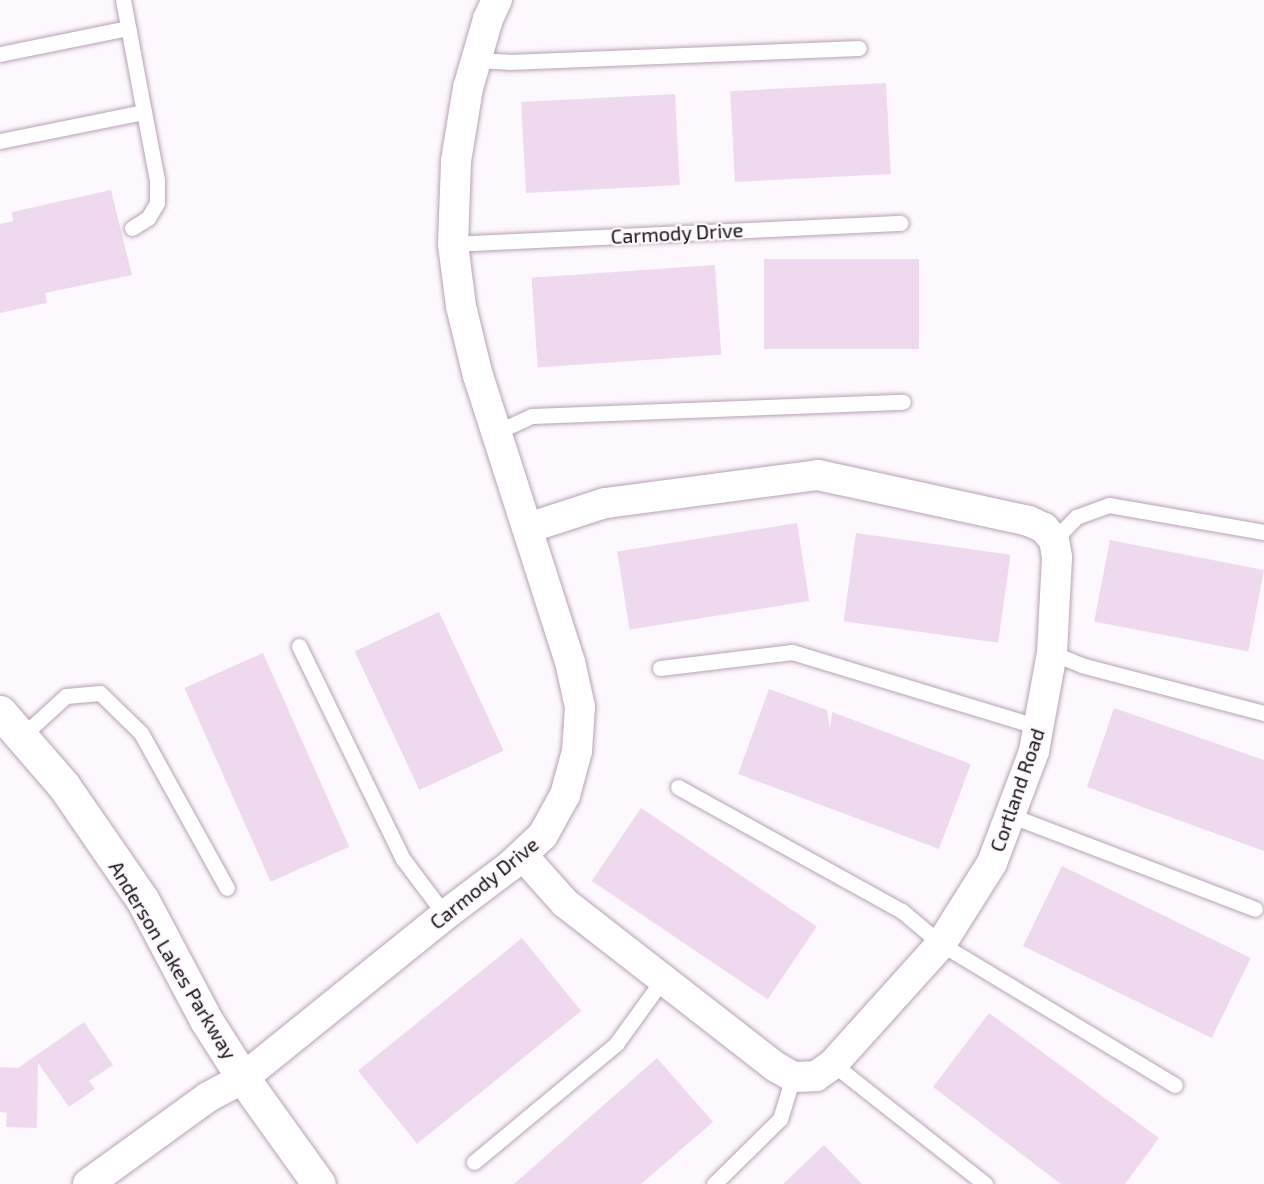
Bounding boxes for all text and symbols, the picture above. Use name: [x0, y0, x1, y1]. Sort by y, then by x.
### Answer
street label: Carmody Drive: [610, 218, 744, 248]
street label: Cortland Road: [985, 725, 1049, 855]
street label: Carmody Drive: [425, 832, 543, 934]
street label: Anderson Lakes Parkway: [104, 856, 242, 1064]

